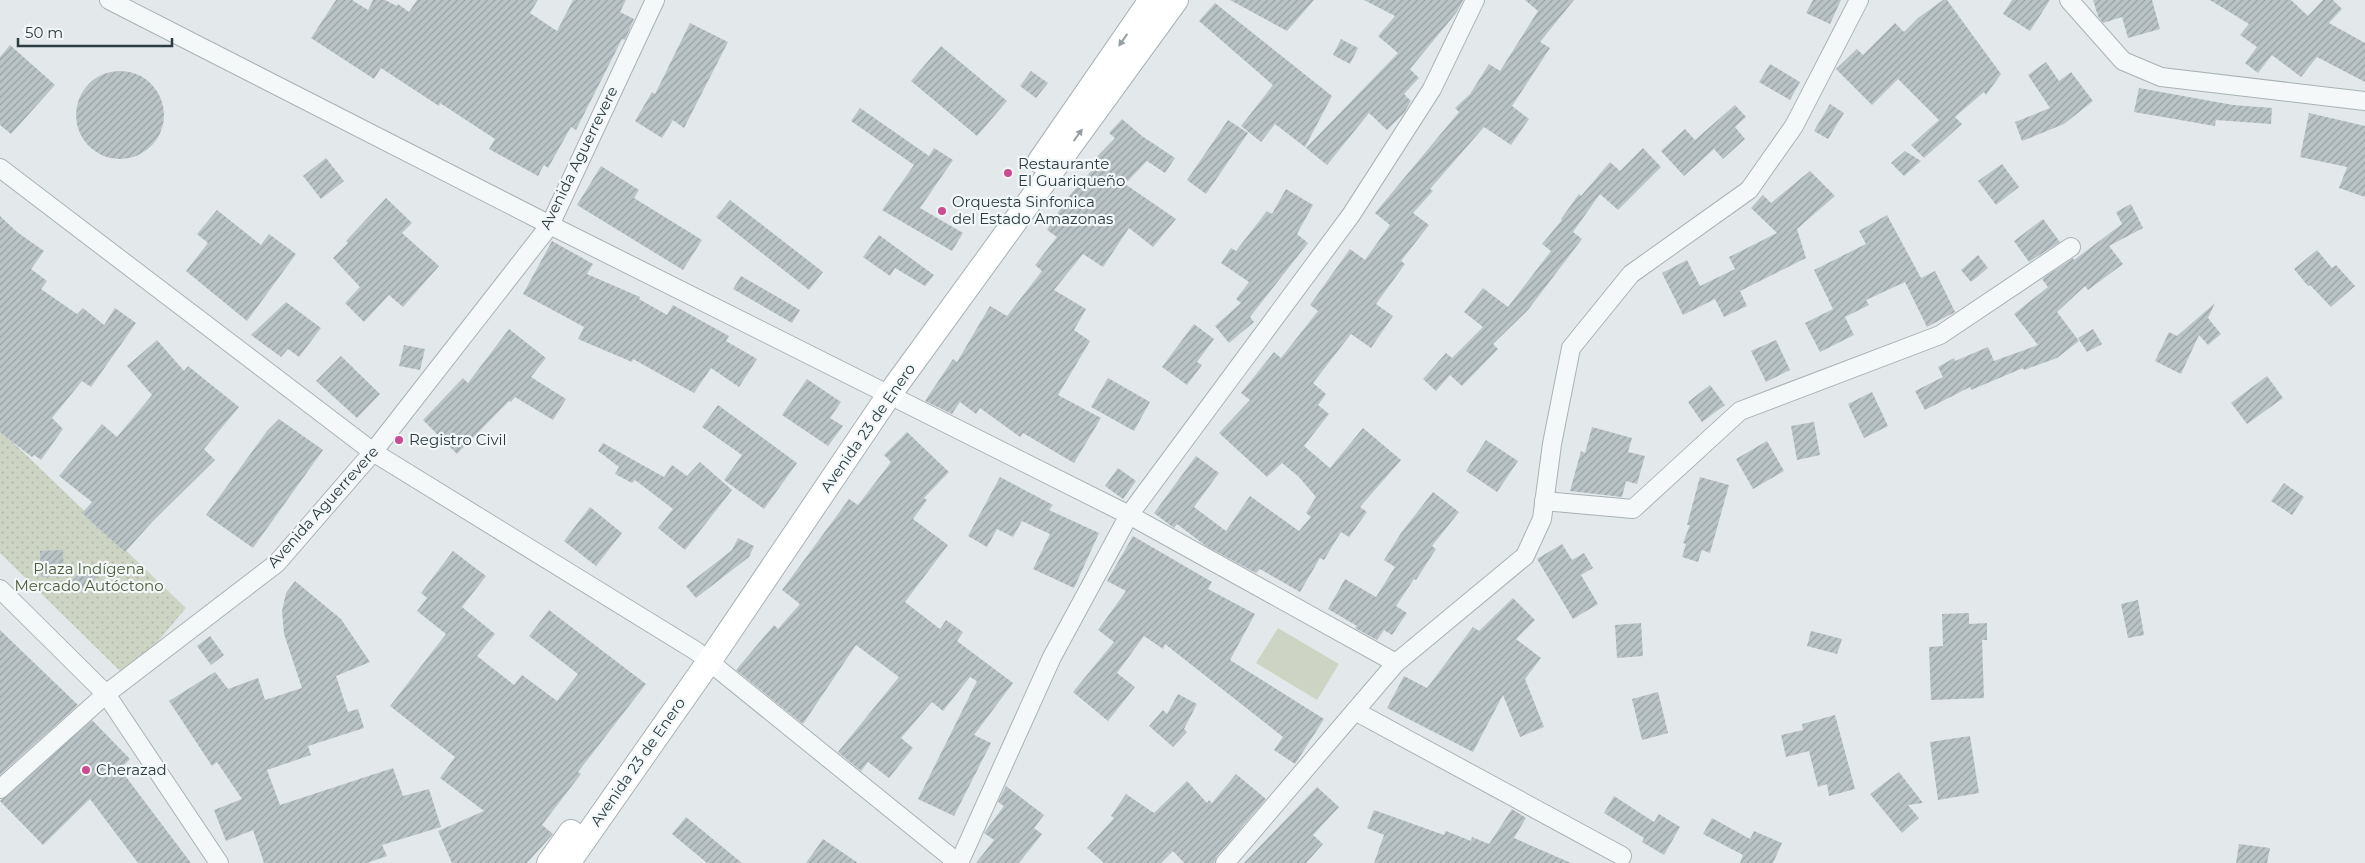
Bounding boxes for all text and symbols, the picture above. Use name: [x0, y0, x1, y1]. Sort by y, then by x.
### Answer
scale bar: [18, 15, 171, 47]
text: 50 m: [25, 23, 63, 42]
one-way arrow: [1118, 33, 1128, 47]
street label: Avenida Aguerrevere: [536, 83, 622, 233]
one-way arrow: [1073, 128, 1083, 142]
place label: Restaurante El Guariqueño: [1018, 154, 1125, 190]
marker: Restaurante El Guariqueño: [1002, 167, 1014, 179]
place label: Orquesta Sinfonica del Estado Amazonas: [952, 192, 1113, 228]
marker: Orquesta Sinfonica del Estado Amazonas: [936, 205, 948, 217]
street label: Avenida 23 de Enero: [816, 360, 919, 496]
place label: Registro Civil: [409, 430, 507, 449]
marker: Registro Civil: [393, 434, 405, 446]
street label: Avenida Aguerrevere: [263, 442, 382, 571]
park label: Plaza Indígena Mercado Autóctono: [14, 559, 164, 595]
street label: Avenida 23 de Enero: [586, 694, 689, 830]
place label: Cherazad: [96, 760, 167, 779]
marker: Cherazad: [80, 764, 92, 776]

